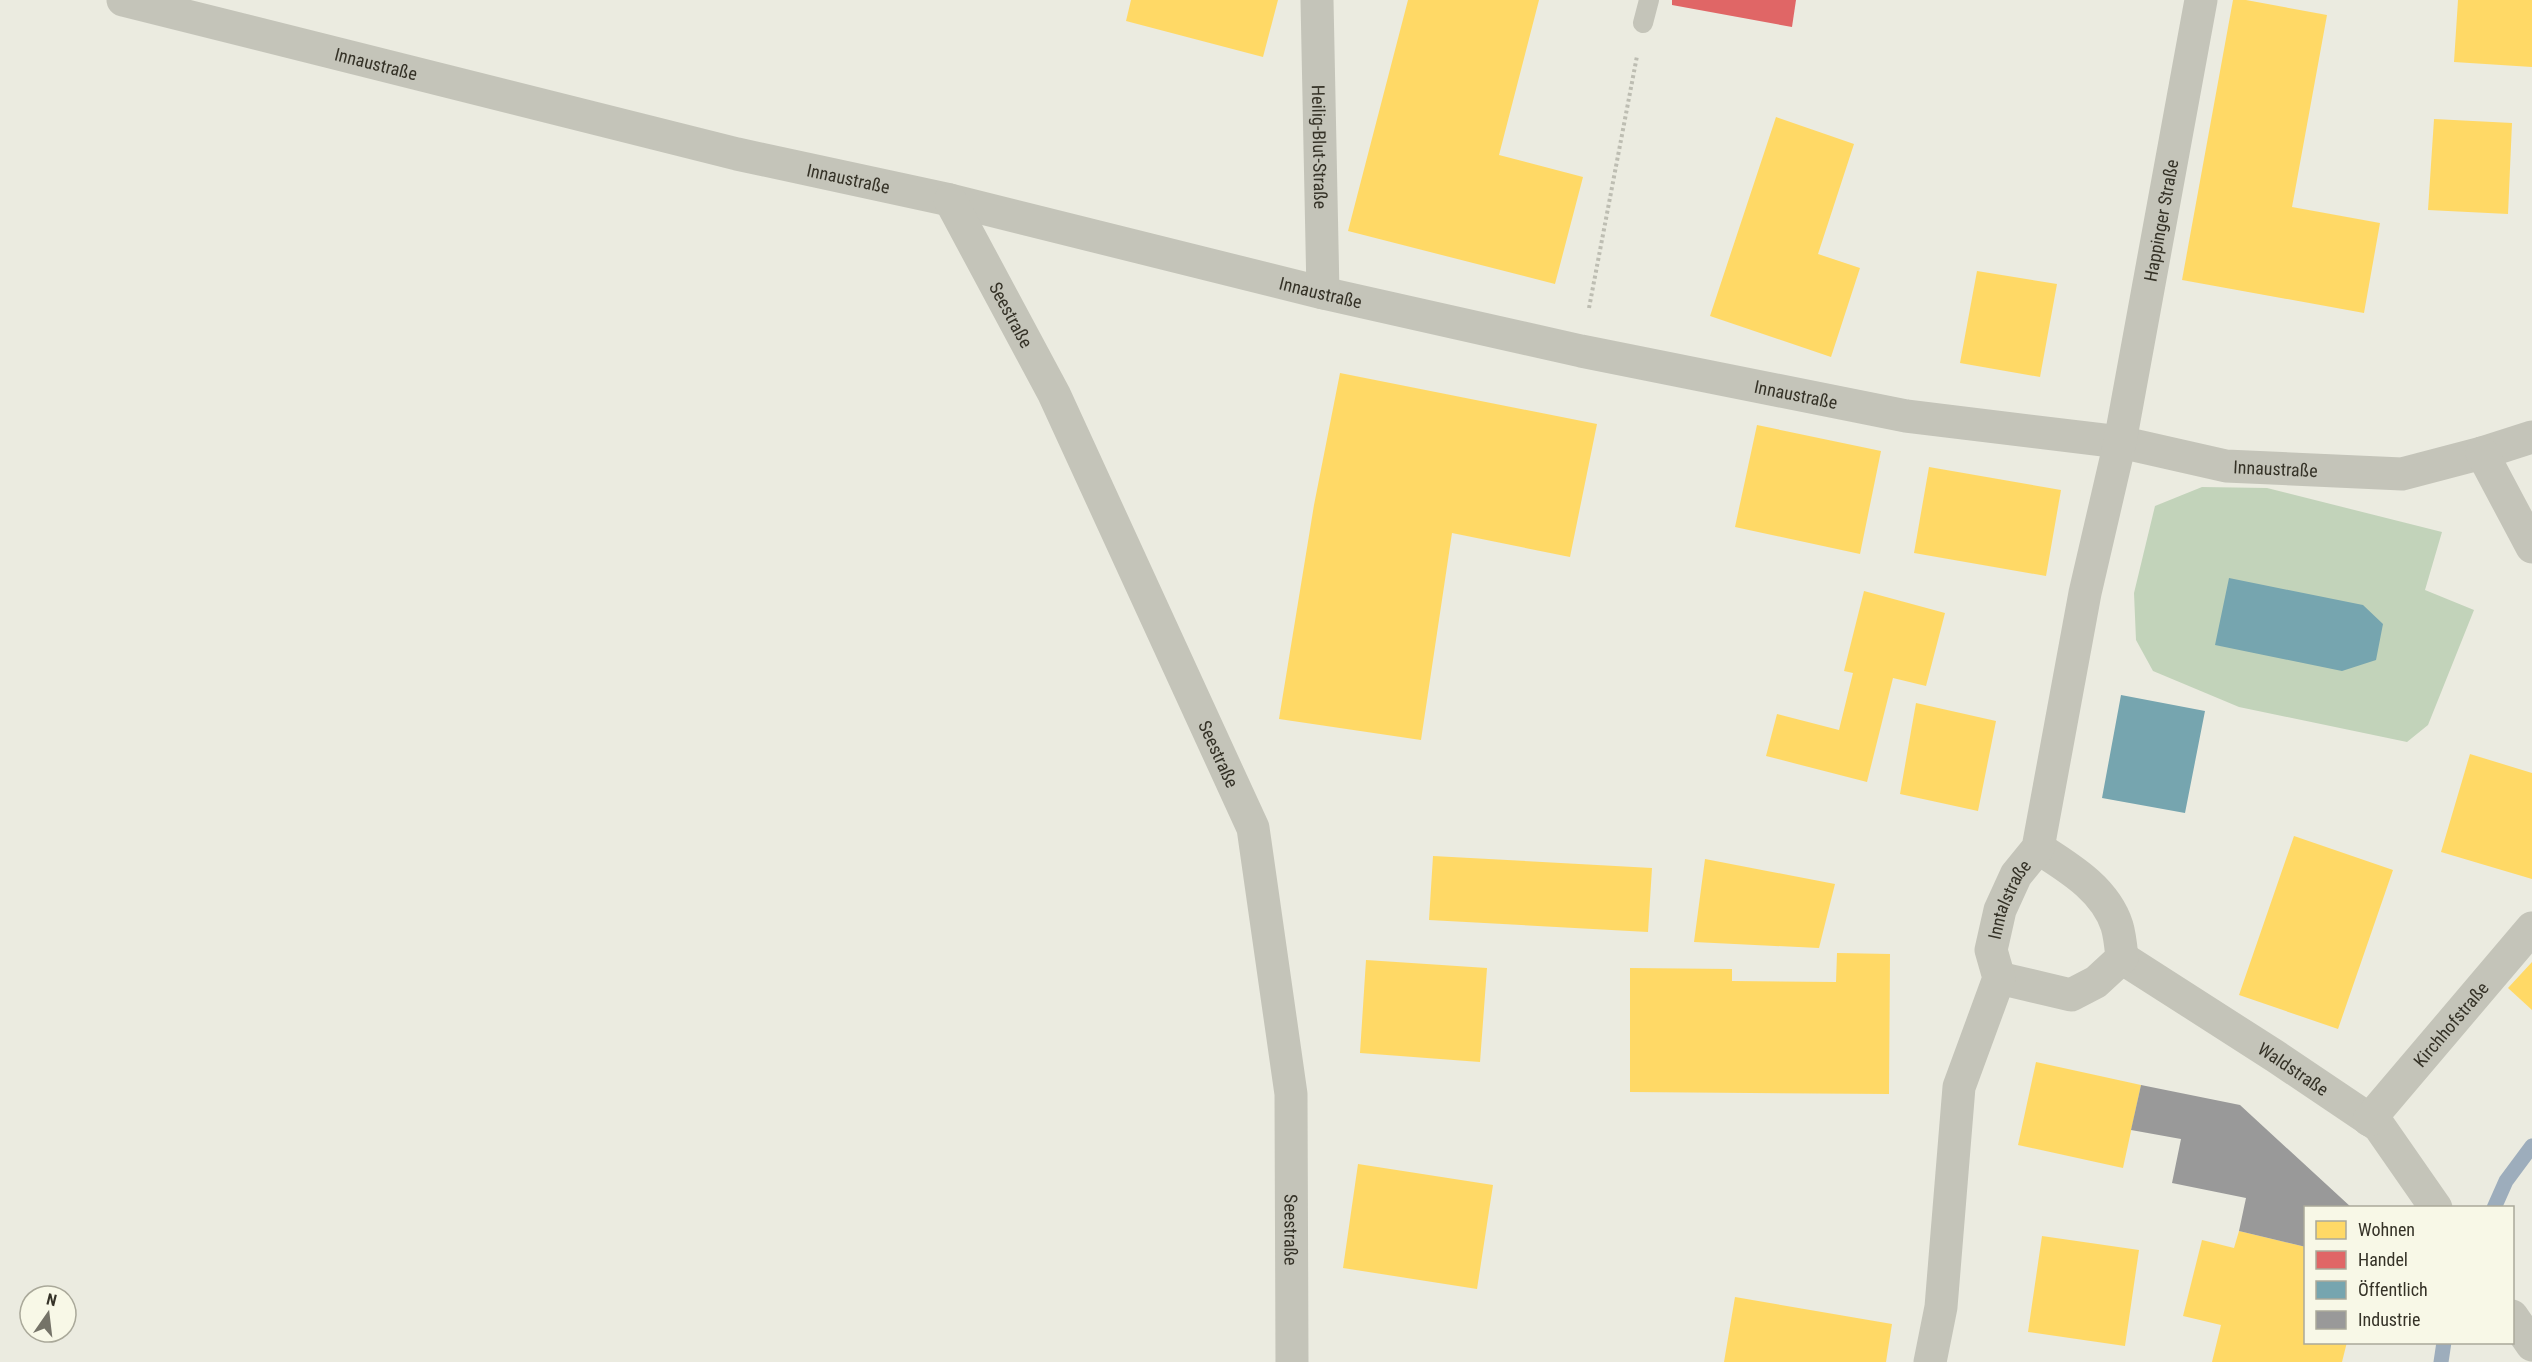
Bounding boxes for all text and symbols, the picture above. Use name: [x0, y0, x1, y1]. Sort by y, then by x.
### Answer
street label: Innaustraße: [333, 43, 420, 84]
street label: Heilig-Blut-Straße: [1308, 85, 1332, 209]
street label: Happinger Straße: [2139, 158, 2182, 283]
street label: Innaustraße: [805, 159, 892, 197]
street label: Innaustraße: [1277, 272, 1364, 312]
street label: Seestraße: [985, 278, 1038, 351]
street label: Innaustraße: [1753, 375, 1839, 413]
street label: Innaustraße: [2233, 456, 2318, 481]
street label: Seestraße: [1195, 717, 1243, 791]
street label: Inntalstraße: [1983, 855, 2035, 941]
street label: Kirchhofstraße: [2409, 977, 2493, 1071]
street label: Waldstraße: [2254, 1038, 2333, 1100]
street label: Seestraße: [1281, 1194, 1302, 1265]
legend: [2304, 1206, 2514, 1344]
text: Wohnen: [2358, 1219, 2415, 1240]
text: Handel: [2358, 1249, 2408, 1270]
text: Öffentlich: [2358, 1279, 2428, 1300]
north arrow: [18, 1284, 78, 1344]
text: N: [44, 1290, 59, 1310]
text: Industrie: [2358, 1309, 2420, 1330]

